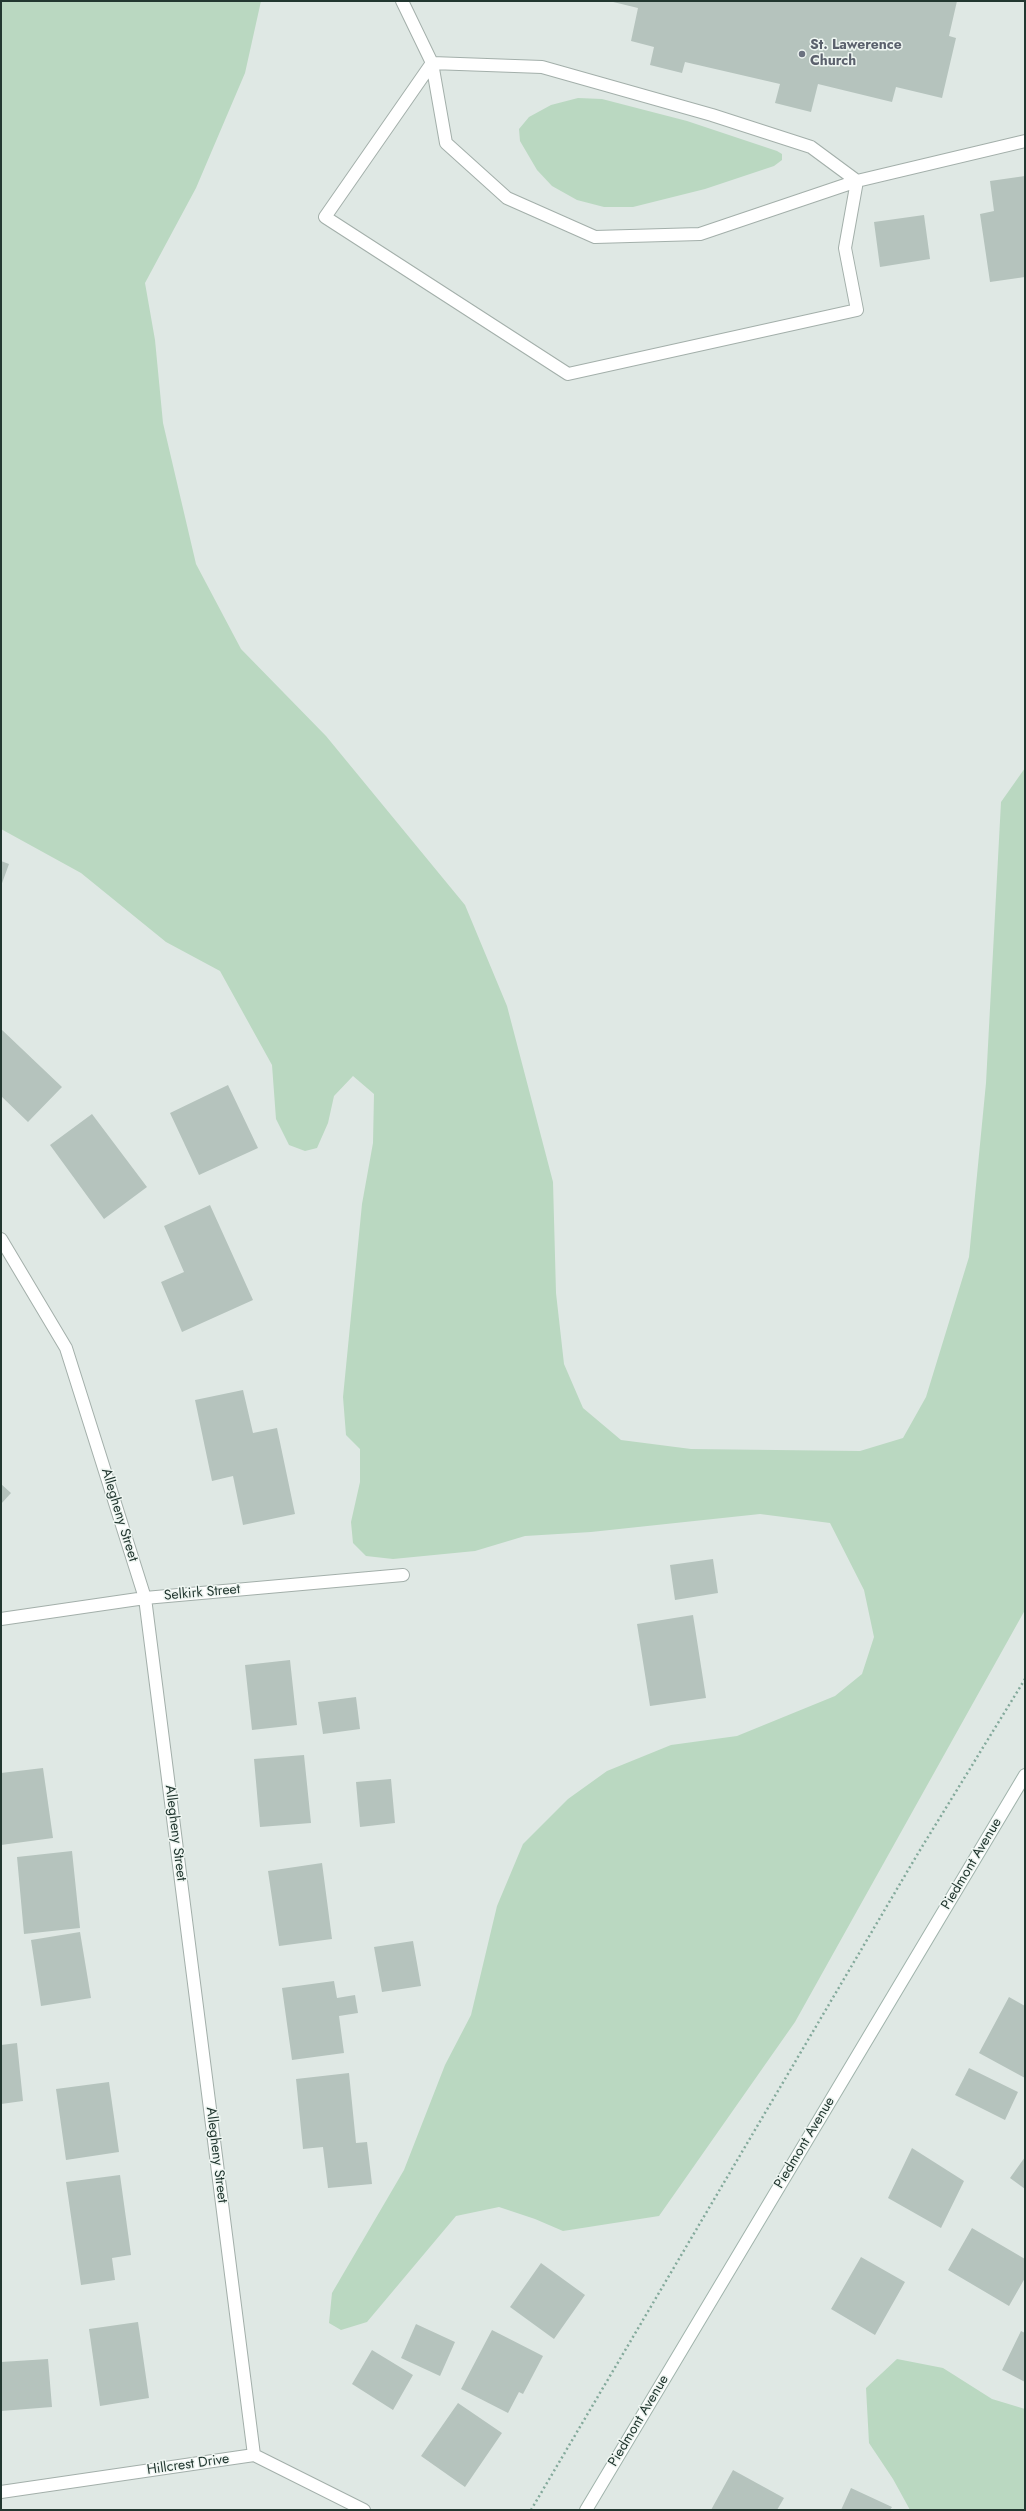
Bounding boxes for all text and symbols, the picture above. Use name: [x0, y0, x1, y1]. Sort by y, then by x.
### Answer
place label: St. Lawerence Church: [810, 38, 902, 70]
marker: St. Lawerence Church: [797, 49, 807, 59]
street label: Allegheny Street: [97, 1466, 141, 1564]
street label: Selkirk Street: [163, 1581, 241, 1605]
street label: Allegheny Street: [161, 1784, 189, 1882]
street label: Piedmont Avenue: [938, 1815, 1006, 1913]
street label: Piedmont Avenue: [771, 2094, 839, 2192]
street label: Allegheny Street: [202, 2106, 230, 2204]
street label: Piedmont Avenue: [605, 2372, 673, 2470]
street label: Hillcrest Drive: [146, 2451, 230, 2479]

